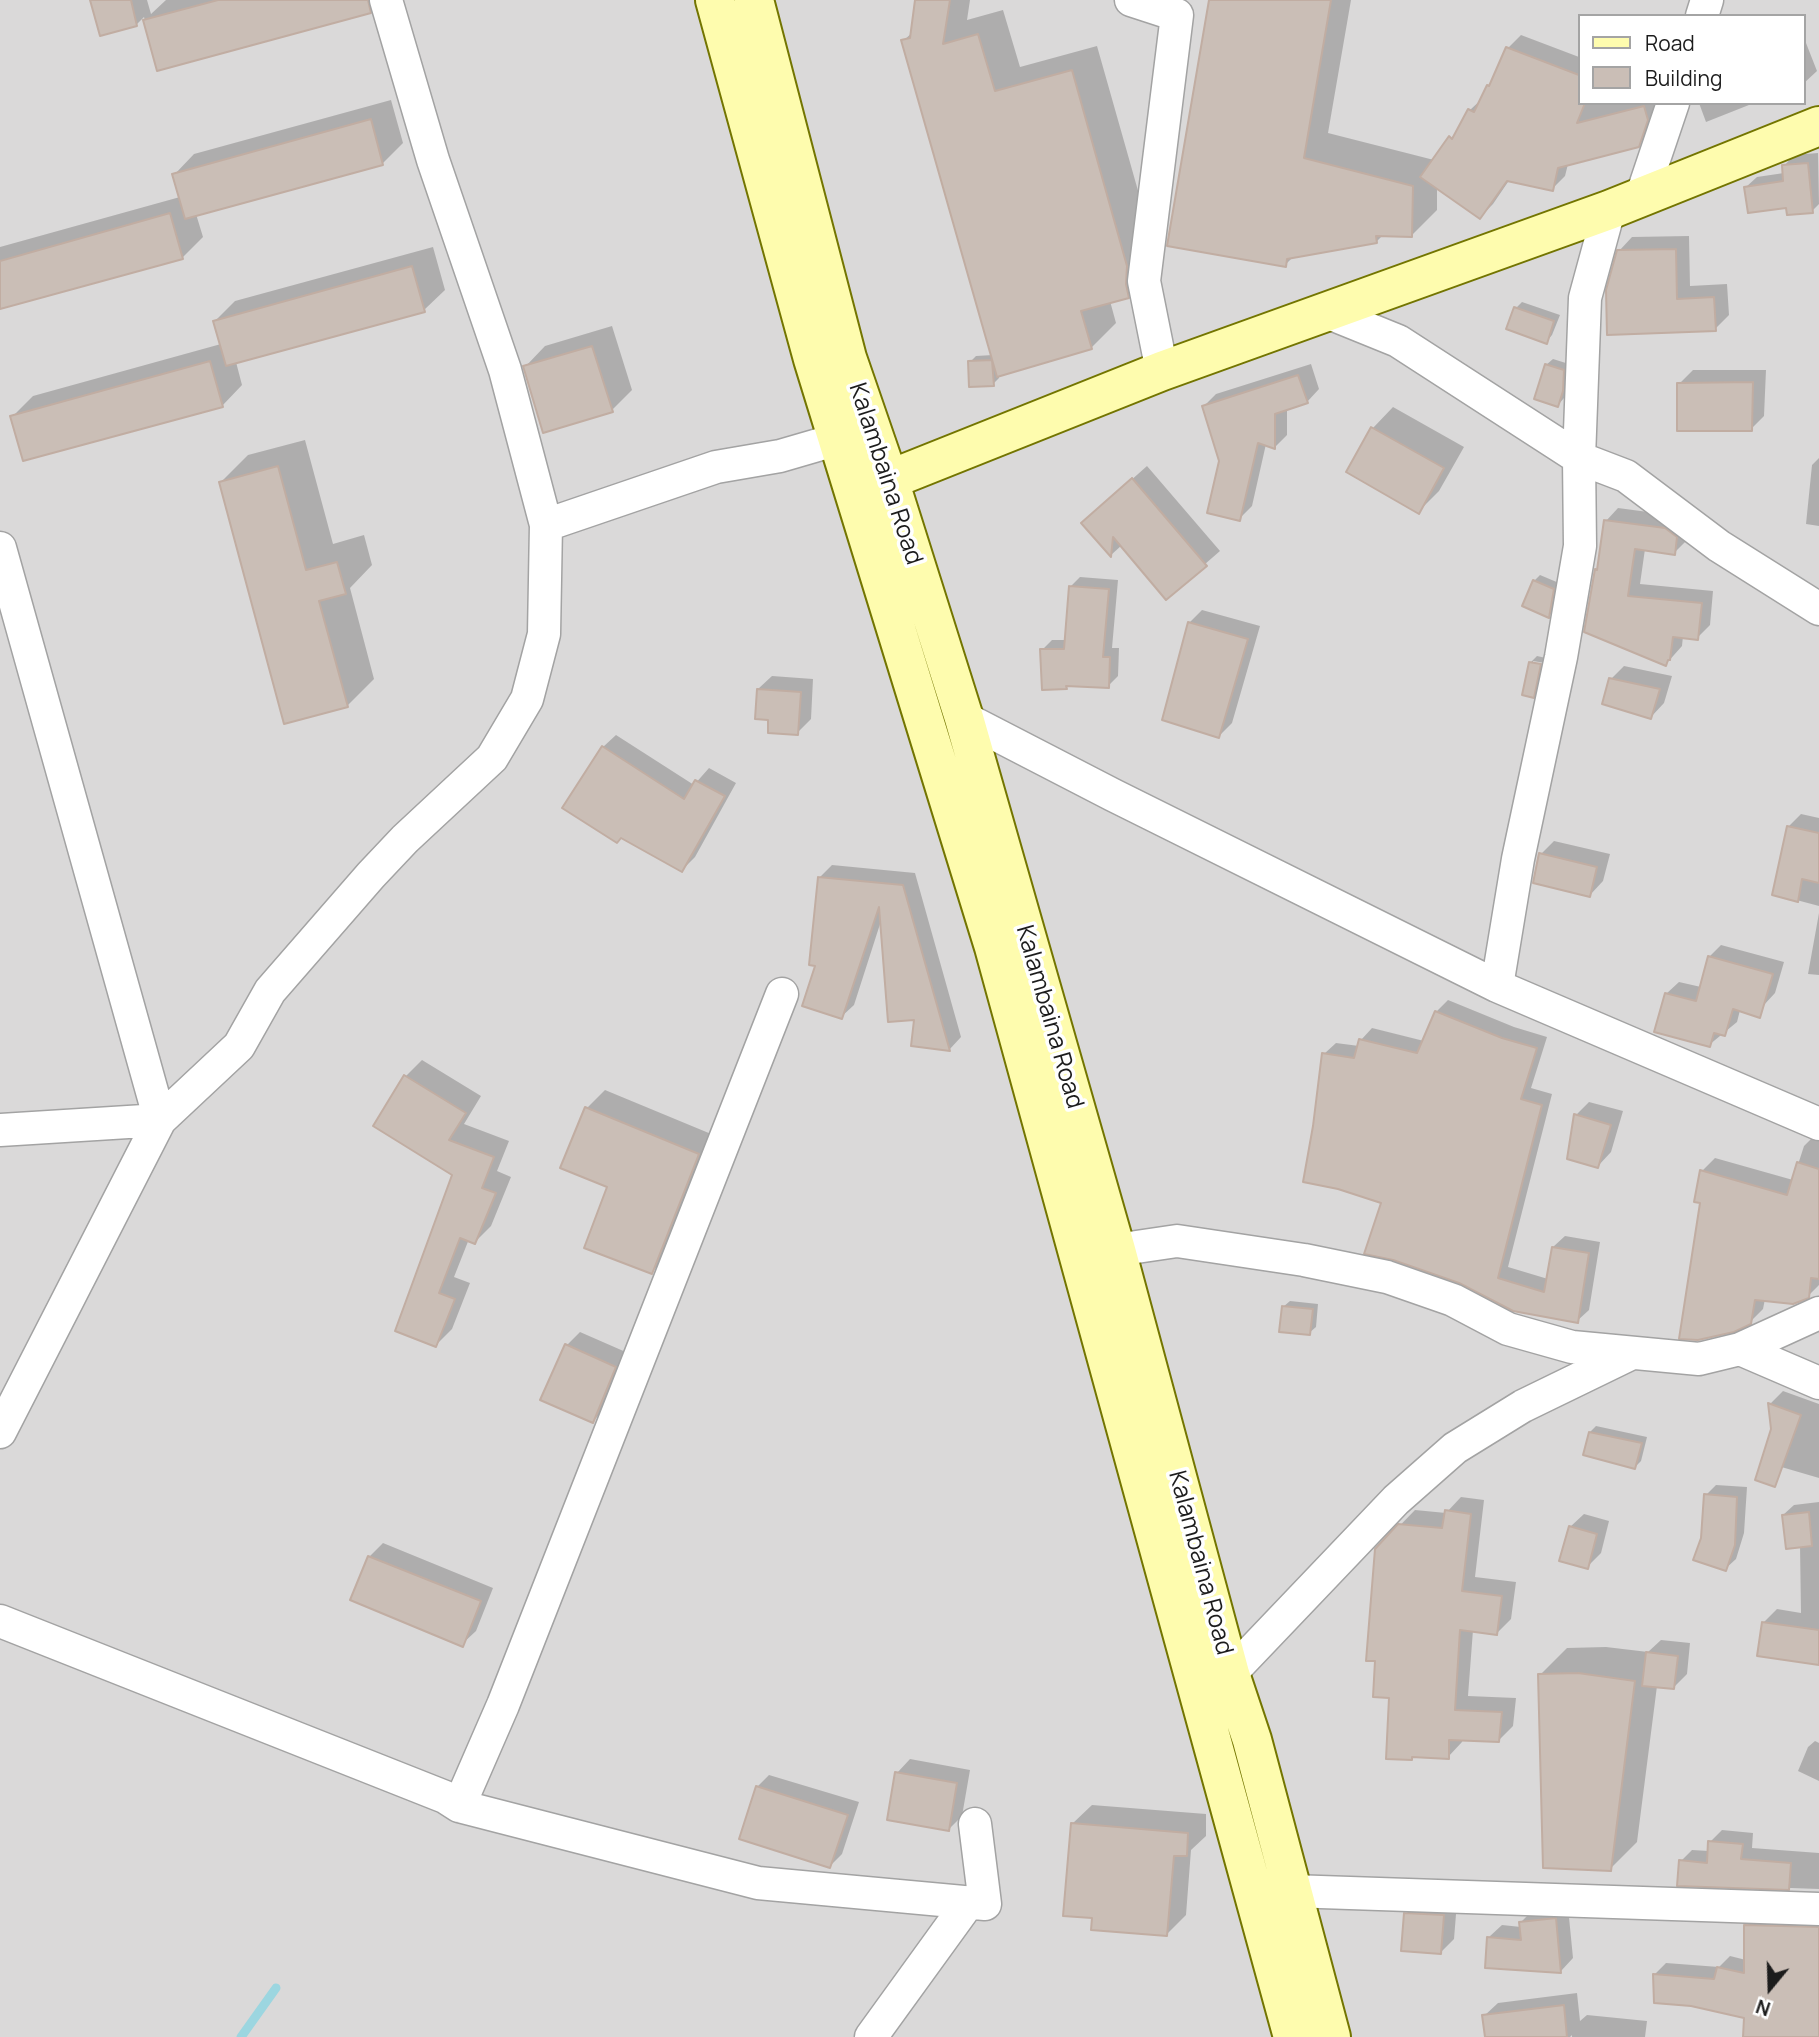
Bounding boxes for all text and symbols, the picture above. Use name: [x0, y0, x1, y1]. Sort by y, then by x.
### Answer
legend: [1577, 14, 1805, 105]
text: Road: [1645, 29, 1695, 57]
text: Building: [1645, 64, 1722, 92]
street label: Kalambaina Road: [842, 380, 928, 568]
street label: Kalambaina Road: [1009, 922, 1089, 1112]
street label: Kalambaina Road: [1162, 1468, 1238, 1658]
north arrow: [1735, 1953, 1805, 2023]
text: N: [1752, 1993, 1774, 2022]

